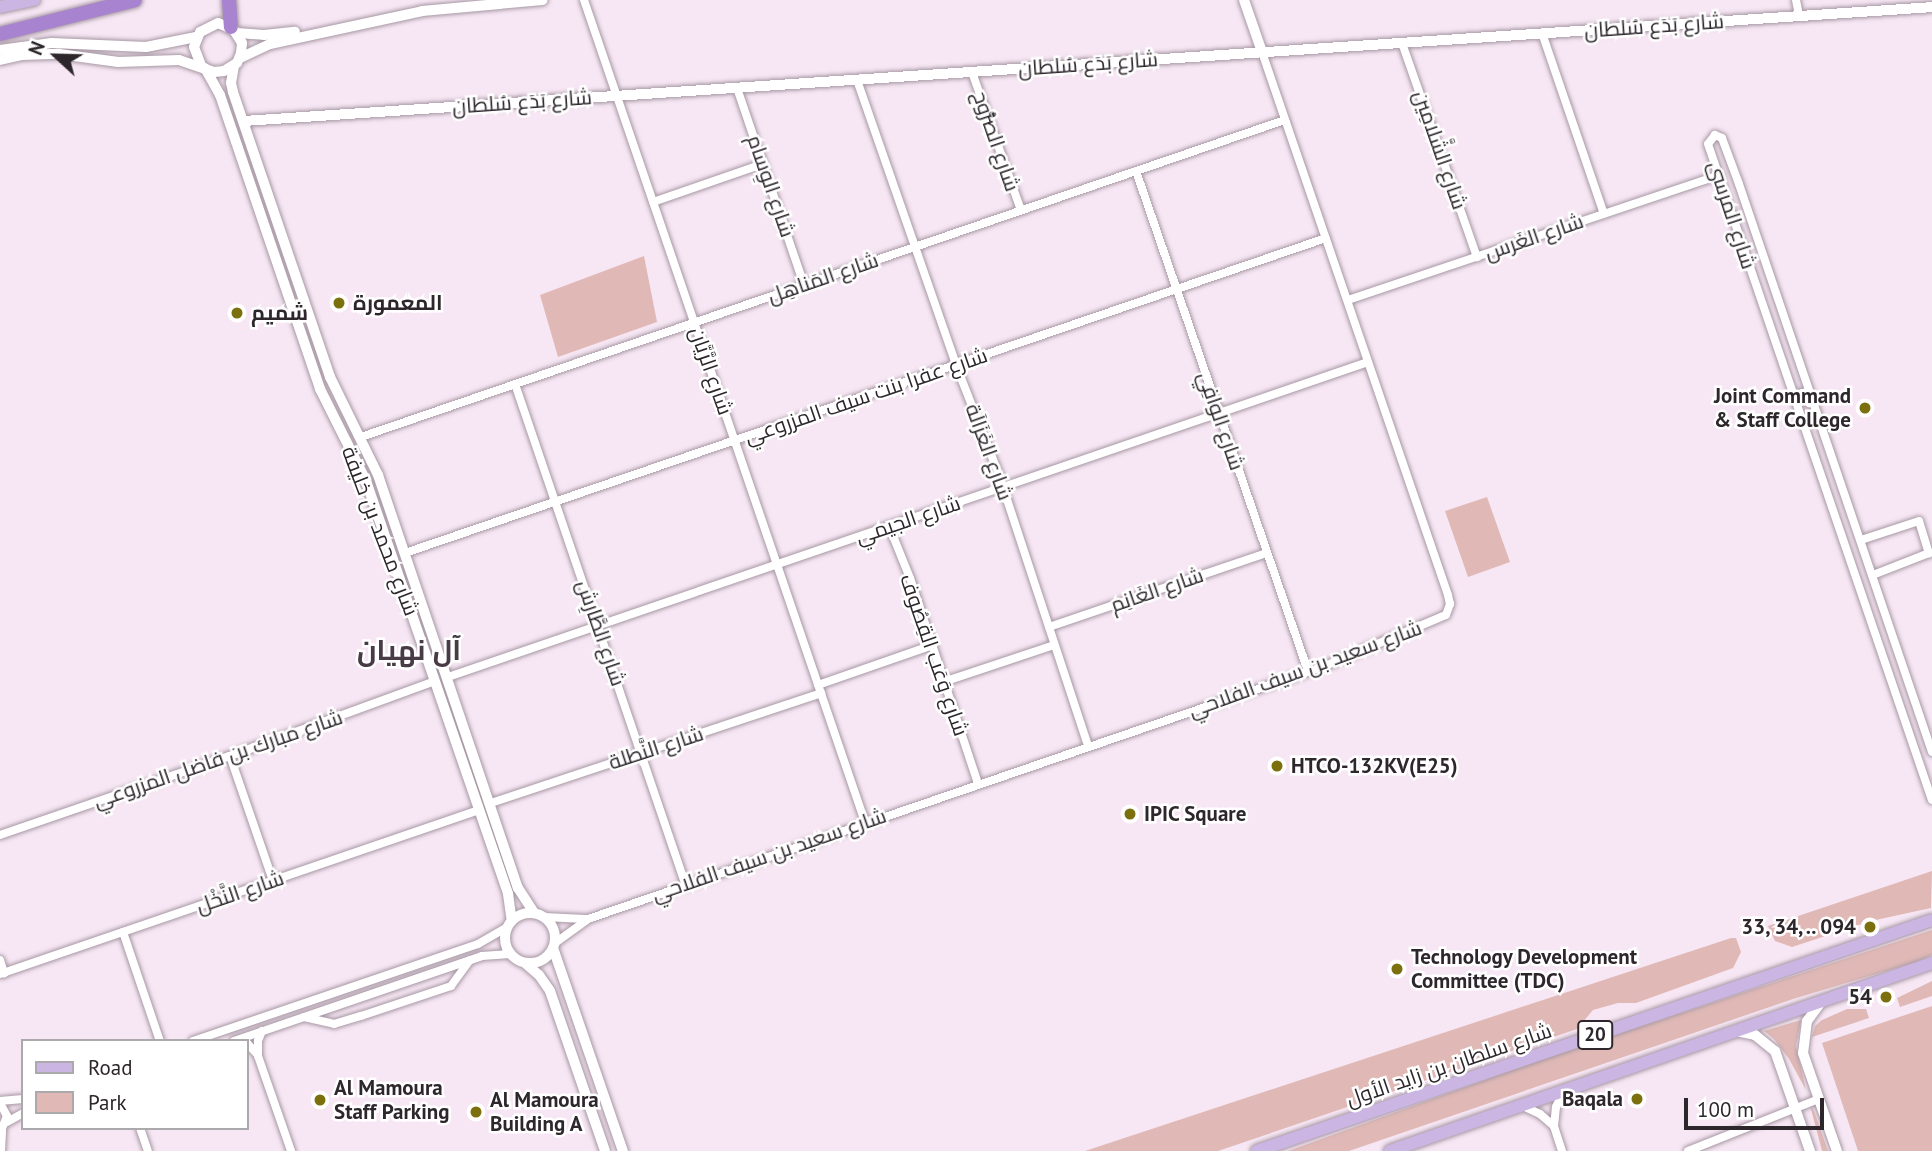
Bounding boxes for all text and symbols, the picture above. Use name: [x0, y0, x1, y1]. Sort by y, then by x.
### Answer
street label: شارع بَدَع سُلطان: [1583, 9, 1725, 43]
north arrow: [21, 21, 91, 91]
text: N: [23, 38, 50, 58]
street label: شارع بَدَع سُلطان: [1017, 47, 1159, 81]
street label: شارع بَدَع سُلطان: [451, 85, 593, 119]
street label: شارع الصُّرُوح: [967, 87, 1025, 195]
street label: شارع الشَّلامِين: [1408, 87, 1472, 213]
street label: شارع الوِسام: [742, 132, 800, 240]
street label: شارع المرسى: [1703, 158, 1761, 272]
street label: شارع الغَرس: [1481, 208, 1587, 266]
street label: شارع المَناهِل: [764, 247, 882, 309]
place label: المعمورة: [353, 290, 442, 316]
marker: المعمورة: [331, 295, 347, 311]
place label: شميم: [251, 300, 308, 326]
marker: شميم: [229, 305, 245, 321]
street label: شارع الرَّيَّان: [684, 324, 738, 418]
street label: شارع عفرا بنت سيف المزروعي: [741, 343, 991, 449]
street label: شارع الوافِي: [1192, 368, 1250, 474]
place label: Joint Command & Staff College: [1714, 383, 1851, 433]
street label: شارع الغَزَالَة: [960, 400, 1018, 504]
marker: Joint Command & Staff College: [1857, 400, 1873, 416]
street label: شارع محمد بن خليفة: [336, 443, 424, 619]
street label: شارع الجيمي: [852, 490, 964, 550]
street label: شارع الغَانِم: [1107, 562, 1207, 618]
street label: شارع وَعَب القِصُوف: [894, 571, 974, 739]
street label: شارع الطَّارِش: [571, 577, 631, 689]
street label: شارع سعيد بن سيف الفلاحي: [1185, 615, 1425, 723]
district label: آل نهيان: [357, 633, 461, 667]
street label: شارع مبارك بن فاضل المزروعي: [90, 704, 346, 814]
street label: شارع النَّطلة: [605, 721, 707, 775]
place label: HTCO-132KV(E25): [1291, 753, 1458, 779]
marker: HTCO-132KV(E25): [1269, 758, 1285, 774]
place label: IPIC Square: [1144, 801, 1247, 827]
street label: شارع سعيد بن سيف الفلاحي: [648, 803, 890, 907]
marker: IPIC Square: [1122, 806, 1138, 822]
street label: شارع النَّخْل: [193, 865, 287, 919]
place label: 33, 34, .. 094: [1736, 914, 1856, 940]
marker: 33, 34, .. 094: [1862, 919, 1878, 935]
place label: Technology Development Committee (TDC): [1411, 944, 1638, 994]
marker: Technology Development Committee (TDC): [1389, 961, 1405, 977]
place label: 54: [1848, 984, 1872, 1010]
marker: 54: [1878, 989, 1894, 1005]
street label: شارع سلطان بن زايد الأول: [1343, 1018, 1555, 1112]
road number: 20: [1576, 1020, 1614, 1050]
legend: [21, 1039, 248, 1130]
text: Road: [88, 1054, 132, 1081]
place label: Al Mamoura Staff Parking: [334, 1075, 450, 1125]
scale bar: [1687, 1084, 1827, 1128]
place label: Baqala: [1562, 1086, 1623, 1112]
place label: Al Mamoura Building A: [490, 1087, 599, 1137]
text: Park: [88, 1089, 127, 1116]
marker: Baqala: [1629, 1091, 1645, 1107]
marker: Al Mamoura Staff Parking: [312, 1092, 328, 1108]
text: 100 m: [1697, 1096, 1754, 1123]
marker: Al Mamoura Building A: [468, 1104, 484, 1120]

